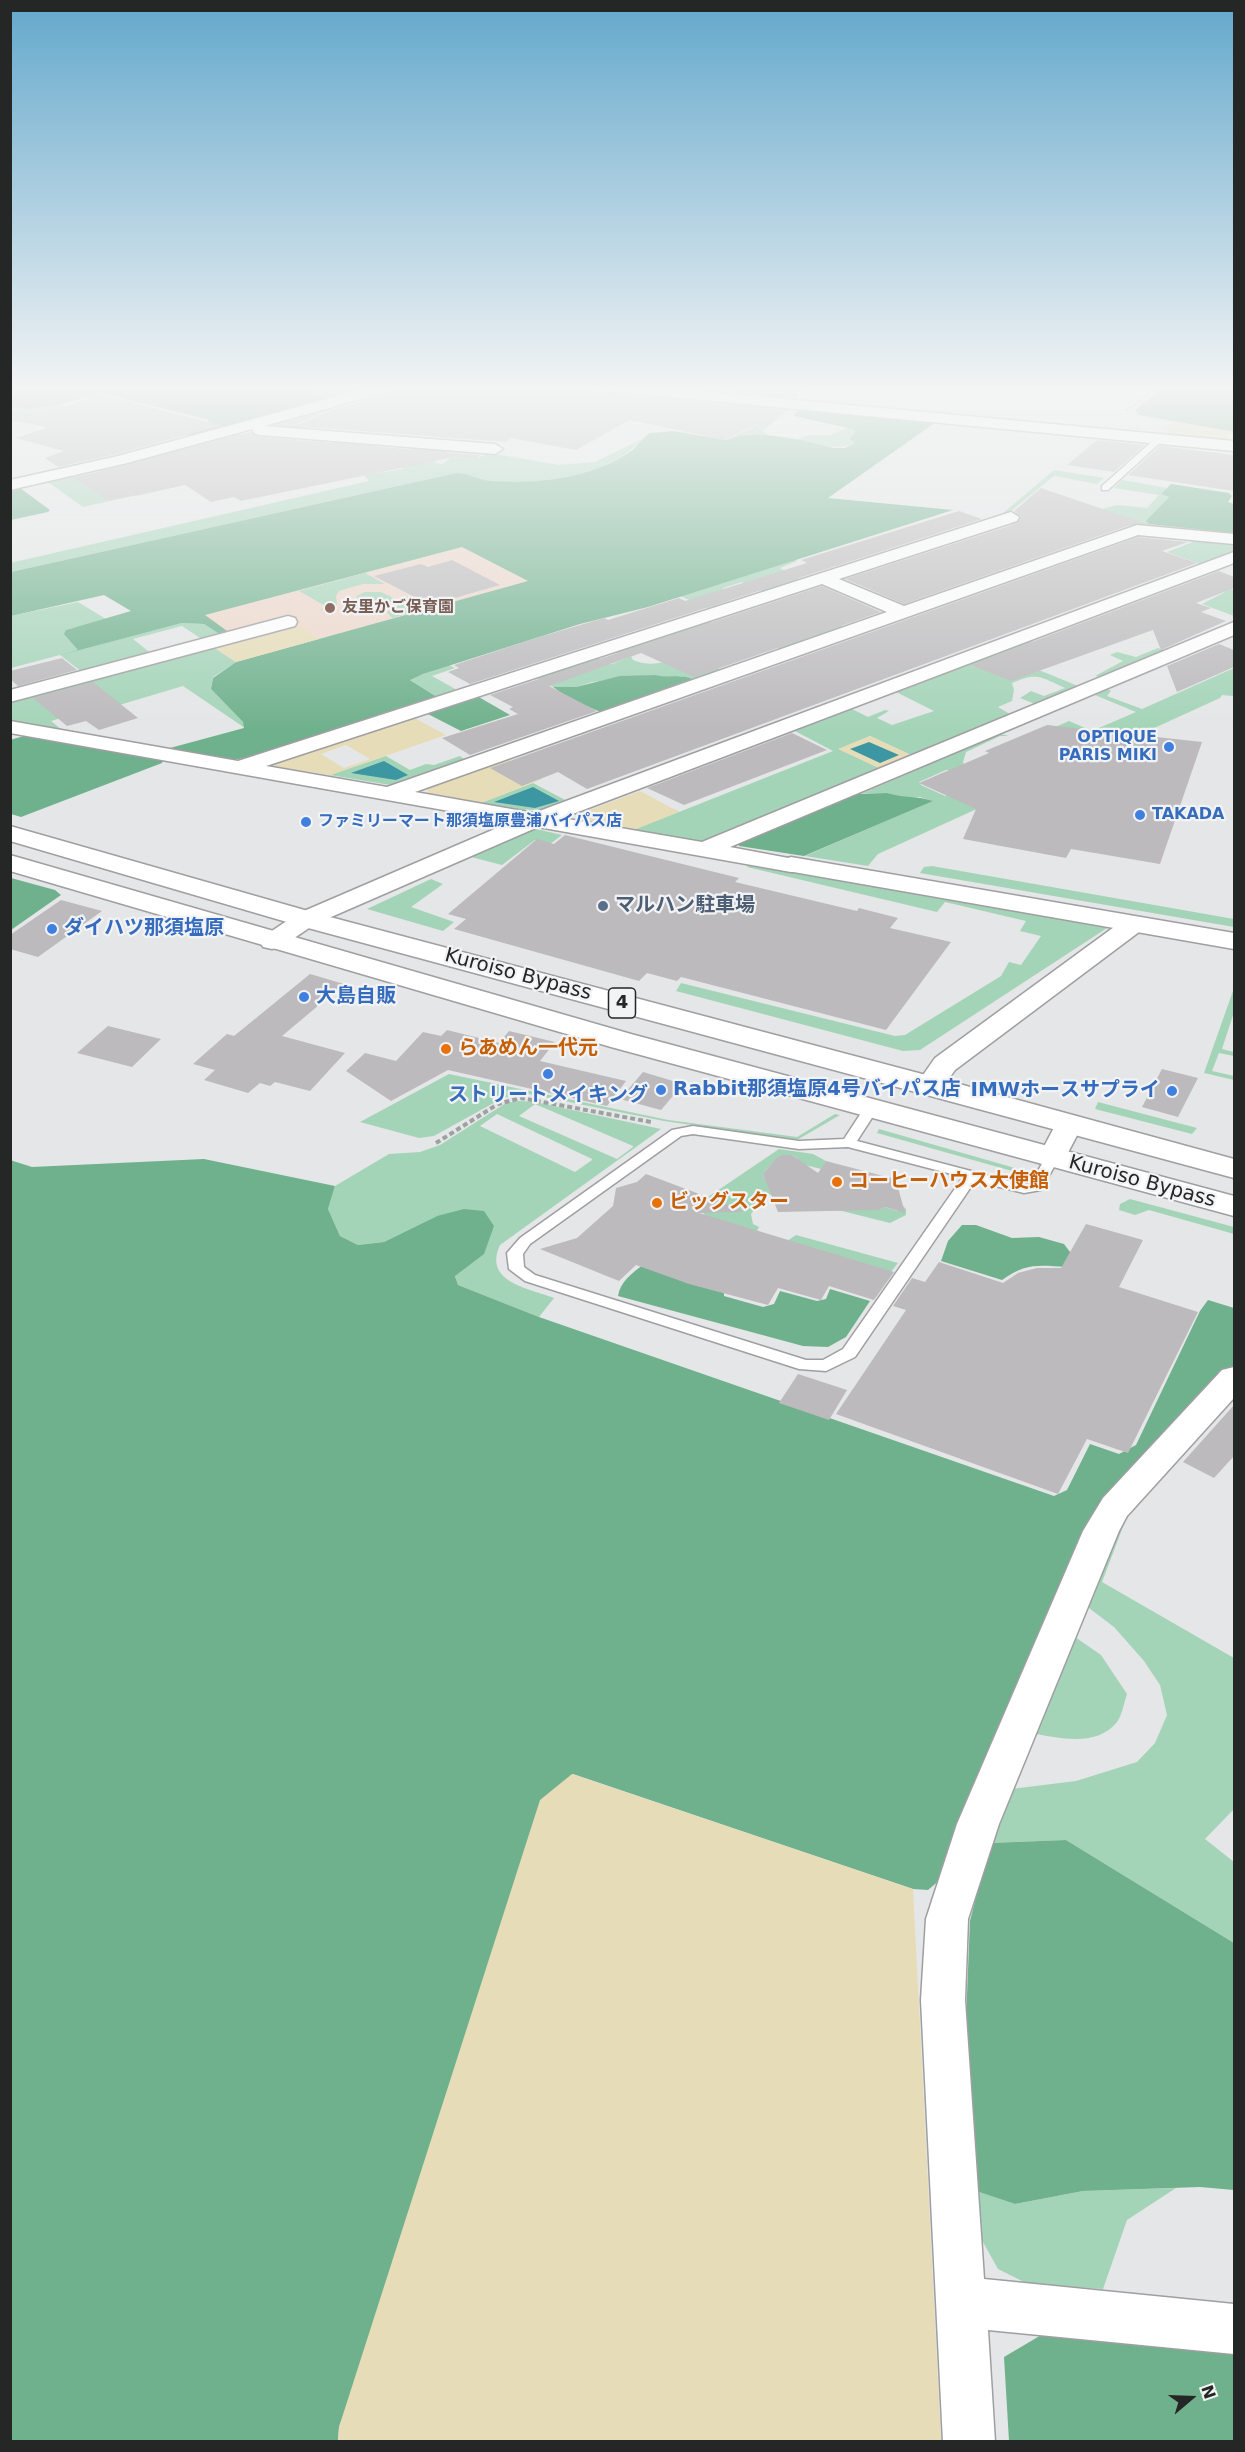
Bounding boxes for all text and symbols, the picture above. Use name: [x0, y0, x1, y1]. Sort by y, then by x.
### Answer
place label: 友里かご保育園: [342, 598, 454, 618]
marker: 友里かご保育園: [323, 601, 337, 615]
place label: OPTIQUE PARIS MIKI: [1059, 728, 1157, 766]
marker: OPTIQUE PARIS MIKI: [1162, 740, 1176, 754]
place label: TAKADA: [1152, 805, 1224, 825]
marker: TAKADA: [1133, 808, 1147, 822]
place label: ファミリーマート那須塩原豊浦バイパス店: [318, 812, 622, 832]
marker: ファミリーマート那須塩原豊浦バイパス店: [299, 815, 313, 829]
place label: マルハン駐車場: [615, 894, 755, 918]
marker: マルハン駐車場: [596, 899, 610, 913]
place label: ダイハツ那須塩原: [64, 917, 224, 941]
marker: ダイハツ那須塩原: [45, 922, 59, 936]
street label: Kuroiso Bypass: [442, 944, 594, 1006]
place label: 大島自販: [316, 985, 396, 1009]
road number: 4: [608, 988, 636, 1018]
marker: 大島自販: [297, 990, 311, 1004]
place label: らあめん一代元: [458, 1037, 598, 1061]
marker: らあめん一代元: [439, 1042, 453, 1056]
marker: ストリートメイキング: [541, 1067, 555, 1081]
place label: Rabbit那須塩原4号バイパス店: [673, 1078, 961, 1102]
place label: IMWホースサプライ: [971, 1079, 1160, 1103]
marker: Rabbit那須塩原4号バイパス店: [654, 1083, 668, 1097]
place label: ストリートメイキング: [448, 1084, 648, 1108]
marker: IMWホースサプライ: [1165, 1084, 1179, 1098]
street label: Kuroiso Bypass: [1066, 1151, 1218, 1213]
place label: コーヒーハウス大使館: [849, 1170, 1049, 1194]
marker: コーヒーハウス大使館: [830, 1175, 844, 1189]
place label: ビッグスター: [669, 1191, 789, 1215]
marker: ビッグスター: [650, 1196, 664, 1210]
north arrow: [1161, 2368, 1221, 2428]
text: N: [1197, 2383, 1220, 2401]

